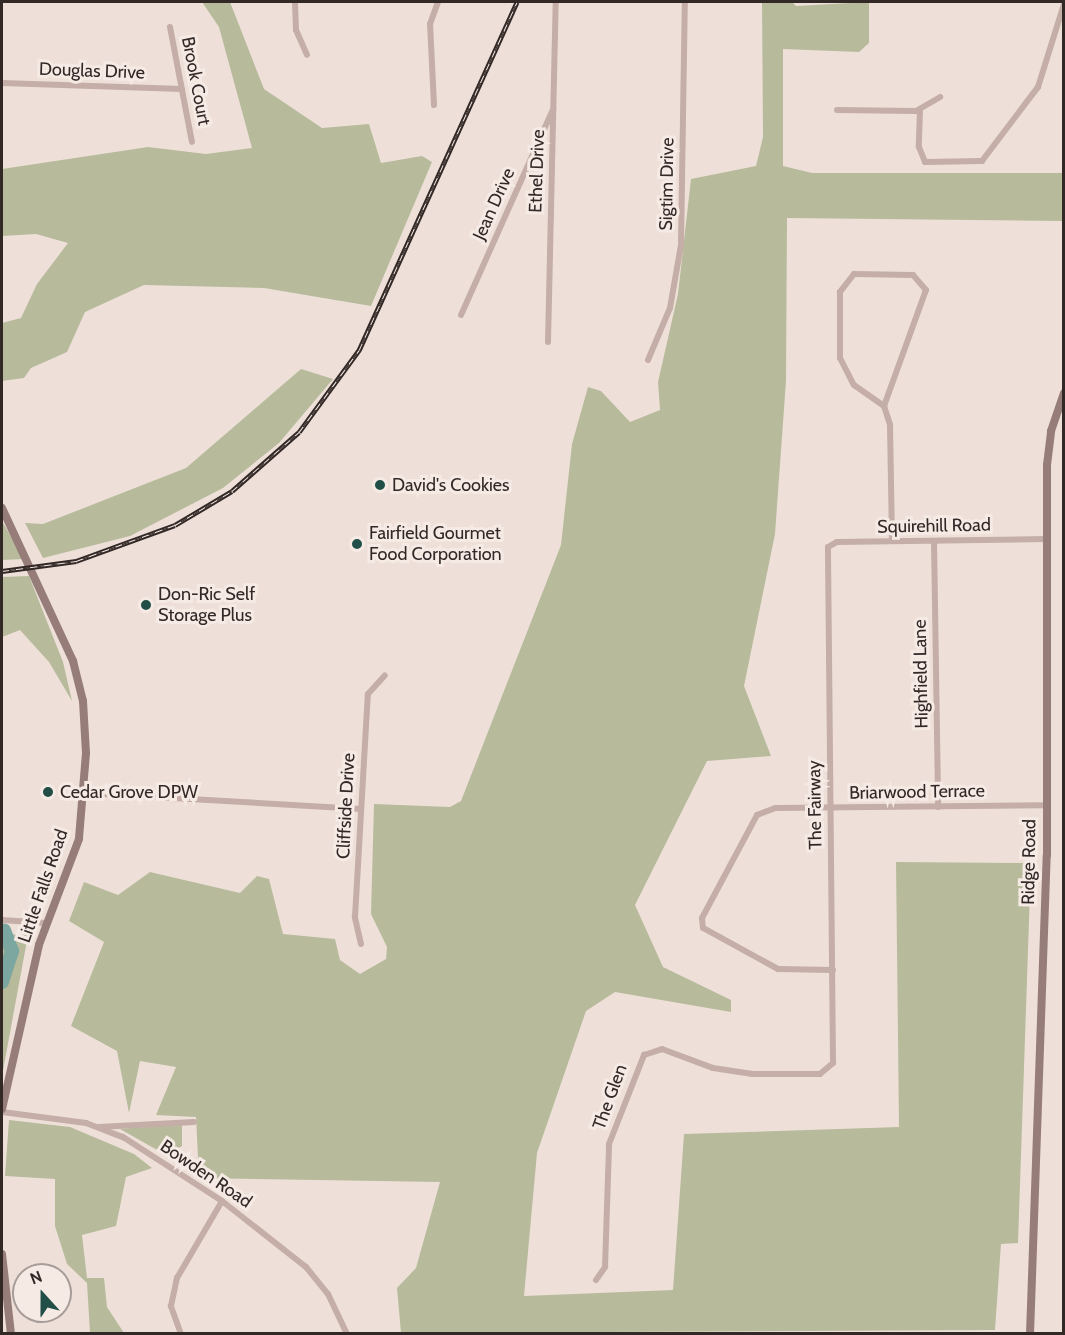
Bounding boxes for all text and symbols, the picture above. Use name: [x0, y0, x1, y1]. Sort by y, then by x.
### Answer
street label: Brook Court: [177, 35, 215, 127]
street label: Douglas Drive: [39, 58, 145, 84]
street label: Ethel Drive: [525, 129, 549, 213]
street label: Sigtim Drive: [655, 137, 679, 231]
street label: Jean Drive: [469, 165, 519, 243]
place label: David's Cookies: [392, 474, 509, 496]
marker: David's Cookies: [373, 478, 387, 492]
street label: Squirehill Road: [877, 514, 991, 538]
place label: Fairfield Gourmet Food Corporation: [369, 523, 502, 566]
marker: Fairfield Gourmet Food Corporation: [350, 537, 364, 551]
place label: Don-Ric Self Storage Plus: [158, 584, 255, 626]
marker: Don-Ric Self Storage Plus: [139, 598, 153, 612]
street label: Highfield Lane: [909, 619, 933, 729]
street label: Cliffside Drive: [332, 753, 360, 859]
street label: The Fairway: [803, 760, 827, 850]
street label: Briarwood Terrace: [849, 780, 985, 804]
place label: Cedar Grove DPW: [60, 781, 198, 803]
marker: Cedar Grove DPW: [41, 785, 55, 799]
street label: Ridge Road: [1017, 819, 1041, 905]
street label: Little Falls Road: [14, 826, 72, 946]
street label: The Glen: [588, 1061, 632, 1133]
street label: Bowden Road: [156, 1135, 256, 1213]
north arrow: [12, 1263, 72, 1323]
text: N: [27, 1267, 45, 1288]

